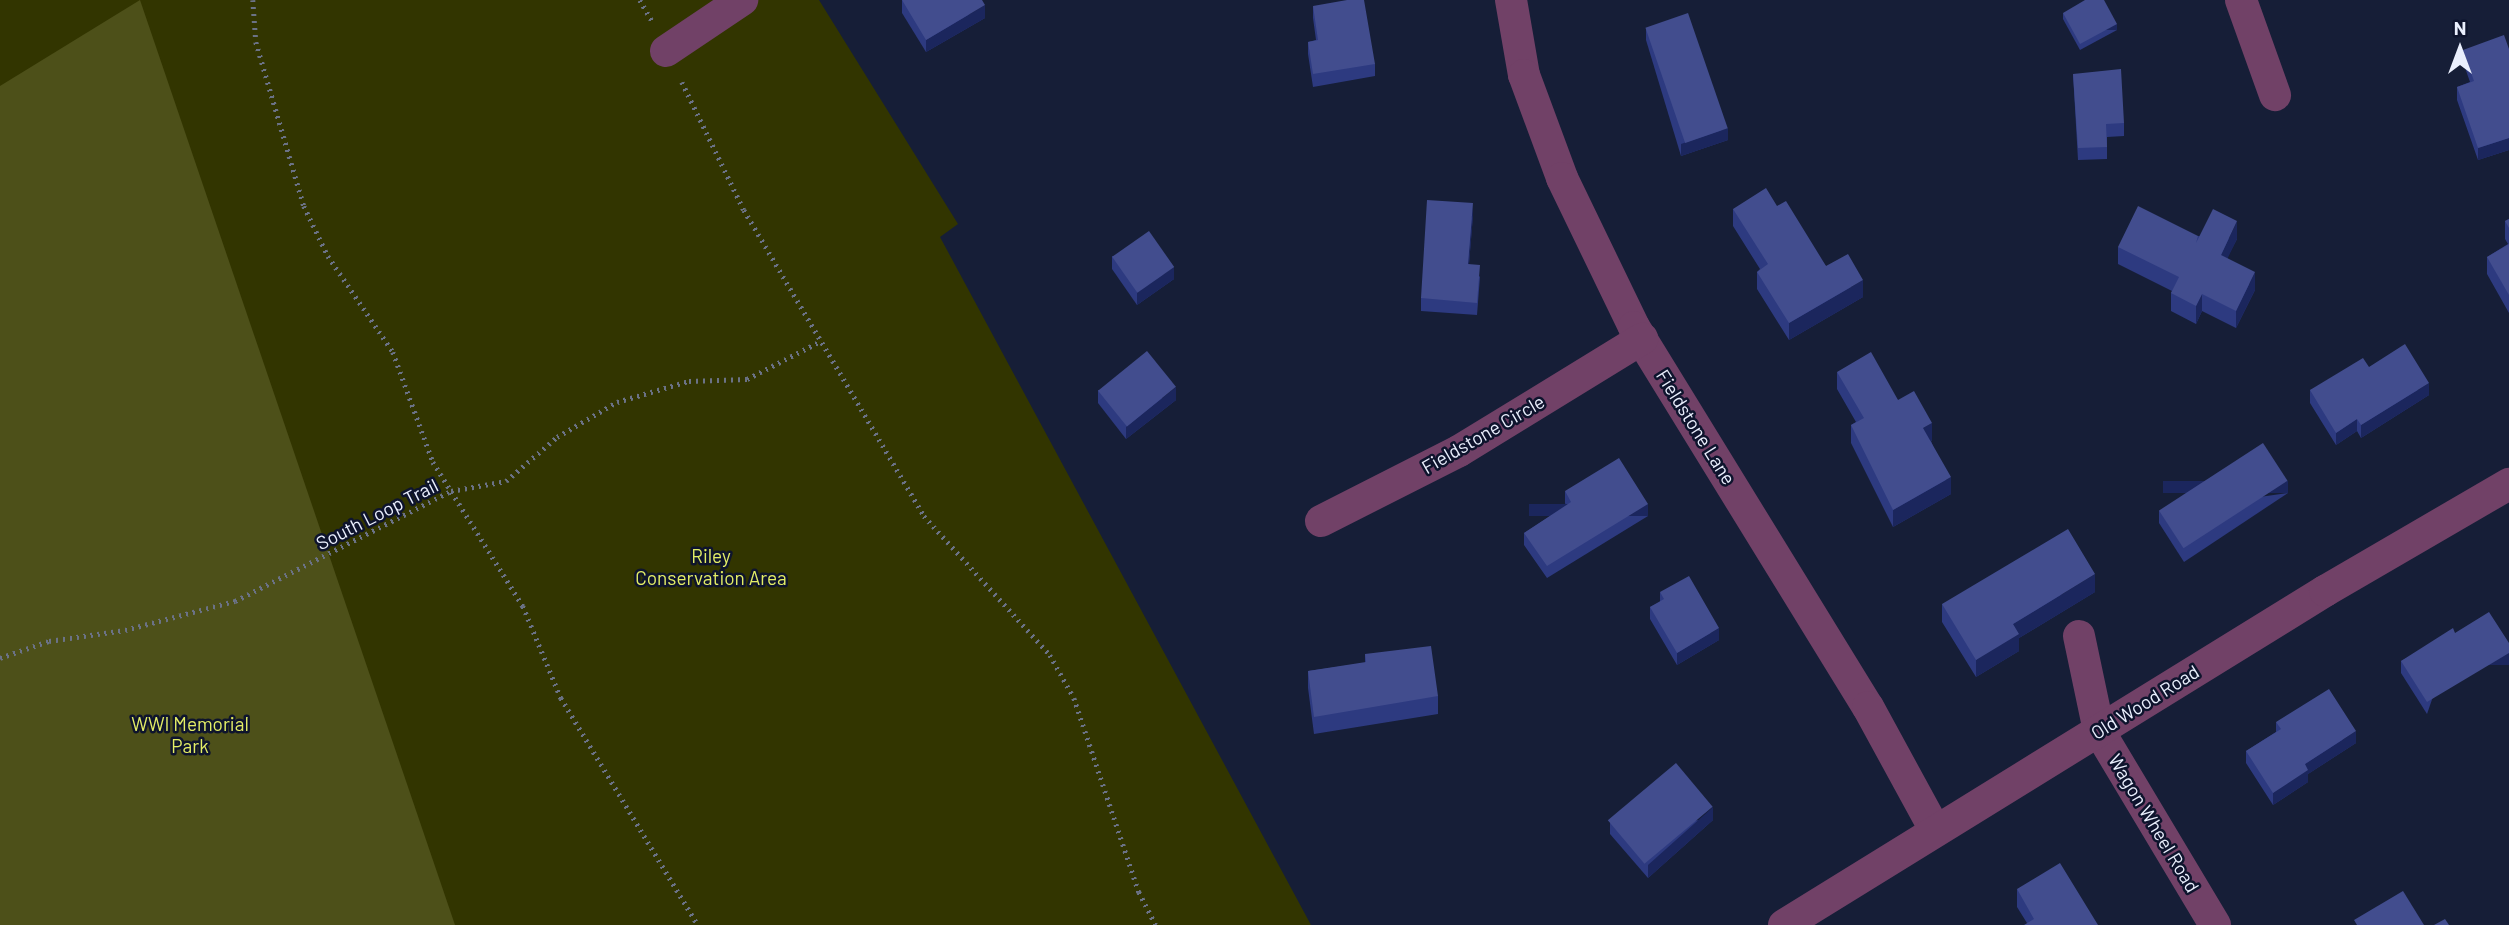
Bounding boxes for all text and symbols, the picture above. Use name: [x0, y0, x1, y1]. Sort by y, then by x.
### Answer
north arrow: [2425, 14, 2495, 84]
text: N: [2454, 16, 2466, 39]
street label: Fieldstone Lane: [1652, 365, 1740, 489]
street label: Fieldstone Circle: [1417, 390, 1549, 478]
street label: South Loop Trail: [312, 473, 442, 555]
park label: Riley Conservation Area: [635, 545, 787, 589]
street label: Old Wood Road: [2087, 660, 2203, 744]
park label: WWI Memorial Park: [131, 713, 249, 757]
street label: Wagon Wheel Road: [2104, 750, 2204, 896]

